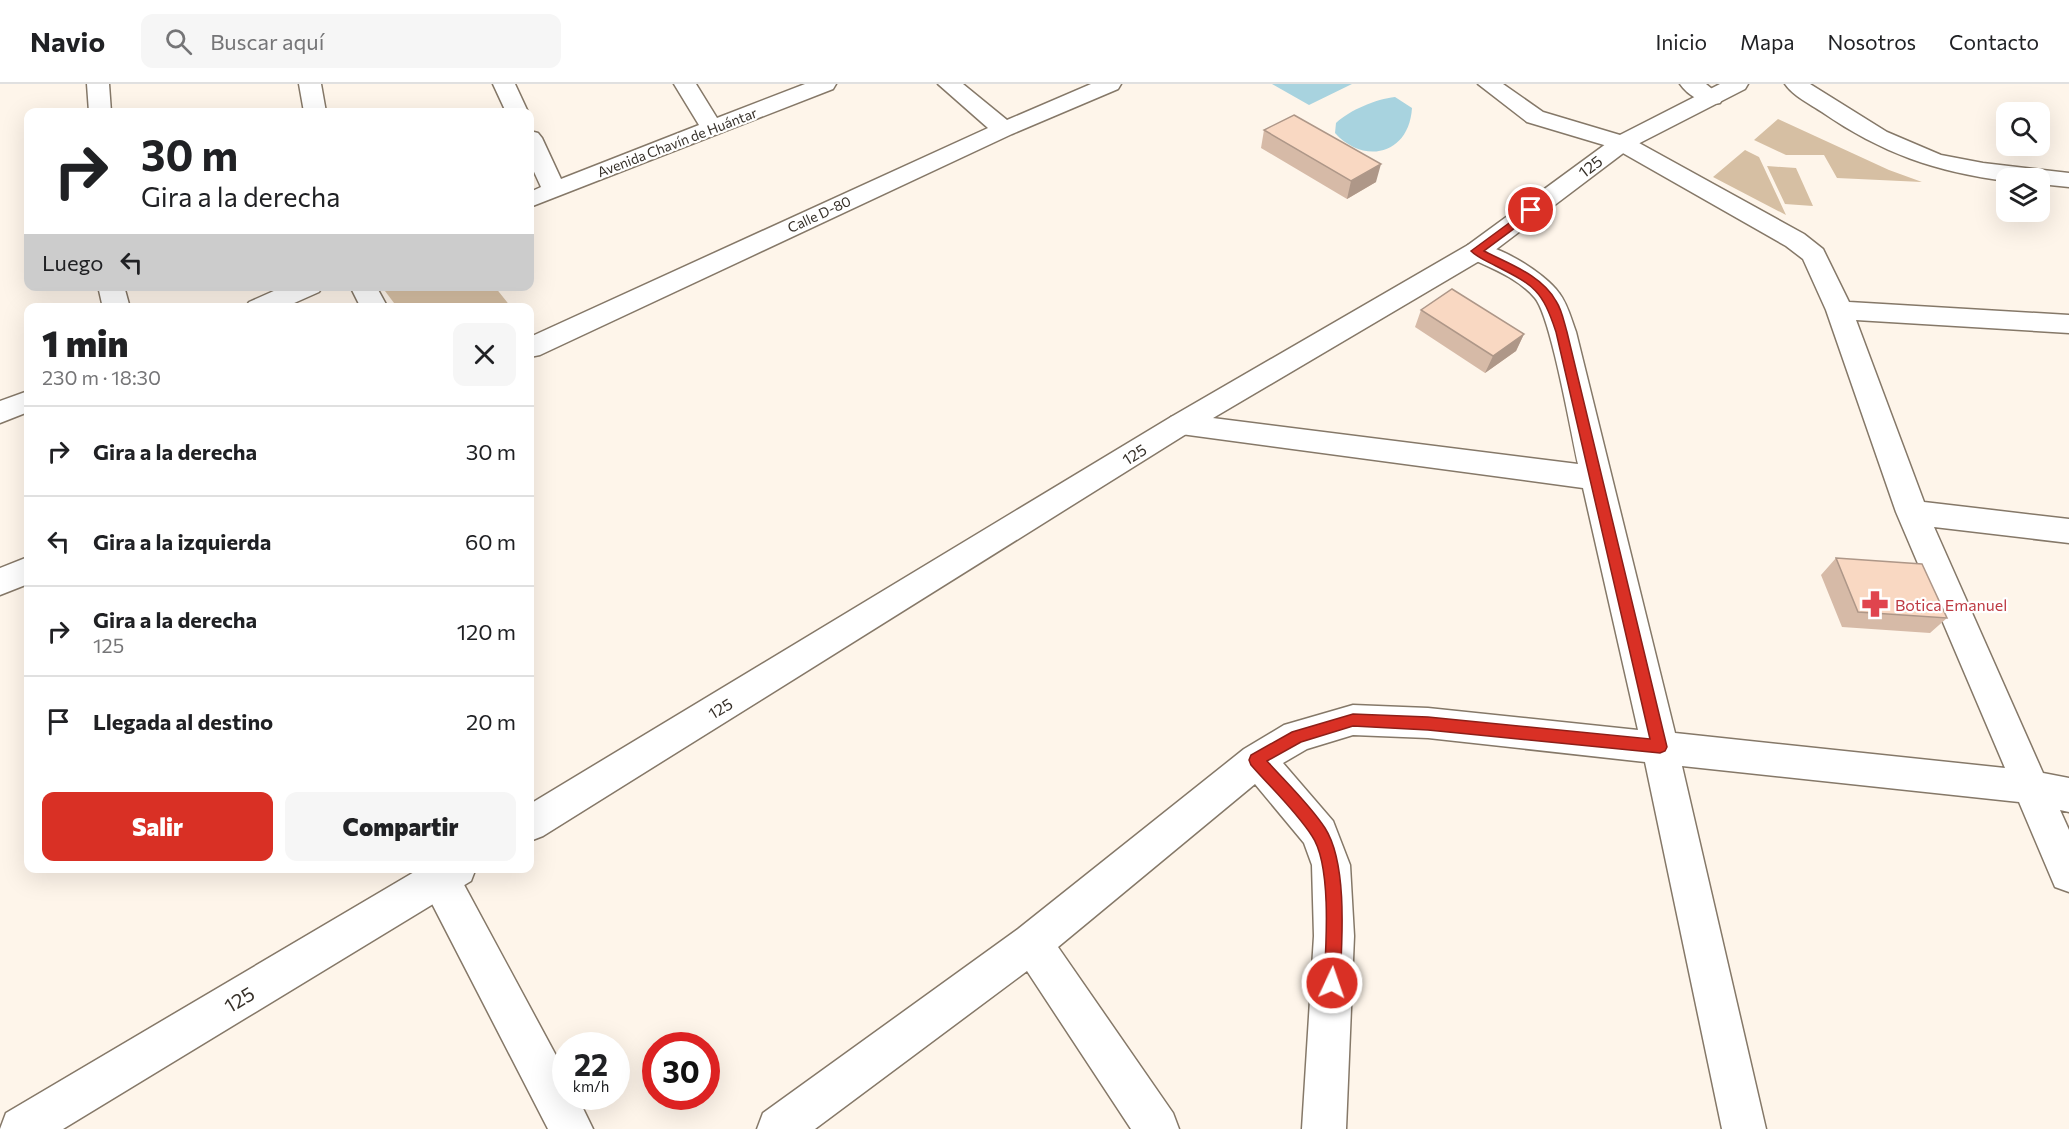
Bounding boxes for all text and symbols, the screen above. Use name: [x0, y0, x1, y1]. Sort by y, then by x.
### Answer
search box: [141, 14, 561, 68]
text: Navio: [30, 24, 105, 58]
icon: search: [162, 25, 195, 58]
text: Buscar aquí: [210, 28, 324, 55]
text: Inicio: [1655, 29, 1707, 54]
text: Mapa: [1740, 29, 1794, 54]
text: Nosotros: [1827, 29, 1916, 54]
text: Contacto: [1949, 29, 2039, 54]
map controls: [1996, 102, 2050, 222]
button: search: [1996, 102, 2050, 156]
street label: Avenida Chavín de Huántar: [595, 103, 760, 180]
text: 30 m: [141, 128, 238, 180]
icon: right: [42, 132, 120, 210]
street label: 125: [1574, 151, 1606, 181]
button: layers: [1996, 168, 2050, 222]
text: Gira a la derecha: [141, 180, 340, 213]
pin: [1505, 184, 1556, 235]
street label: Calle D-80: [785, 192, 853, 236]
icon: arrive: [1514, 193, 1547, 226]
icon: left: [115, 246, 148, 279]
text: Luego: [42, 249, 103, 276]
text: 1 min: [42, 320, 128, 364]
button: close: [453, 323, 516, 386]
text: 230 m · 18:30: [42, 365, 161, 389]
icon: right: [42, 435, 75, 468]
text: Gira a la derecha: [93, 438, 257, 465]
text: 30 m: [466, 438, 516, 465]
street label: 125: [1118, 439, 1150, 469]
icon: left: [42, 525, 75, 558]
text: Gira a la izquierda: [93, 528, 271, 555]
text: 60 m: [465, 528, 516, 555]
pharmacy icon: Botica Emanuel: [1860, 589, 1890, 619]
place label: Botica Emanuel: [1895, 595, 2007, 614]
text: Gira a la derecha: [93, 606, 257, 633]
icon: right: [42, 615, 75, 648]
text: 120 m: [457, 618, 516, 645]
text: 125: [93, 633, 124, 657]
street label: 125: [704, 693, 736, 723]
icon: arrive: [42, 705, 75, 738]
text: Llegada al destino: [93, 708, 273, 735]
text: 20 m: [466, 708, 516, 735]
button: Salir: [42, 792, 273, 861]
button: Compartir: [285, 792, 516, 861]
position arrow: [1300, 951, 1364, 1015]
street label: 125: [219, 981, 259, 1017]
speed limit sign: 30: [642, 1032, 720, 1110]
text: 22: [574, 1045, 608, 1082]
text: km/h: [573, 1077, 609, 1095]

